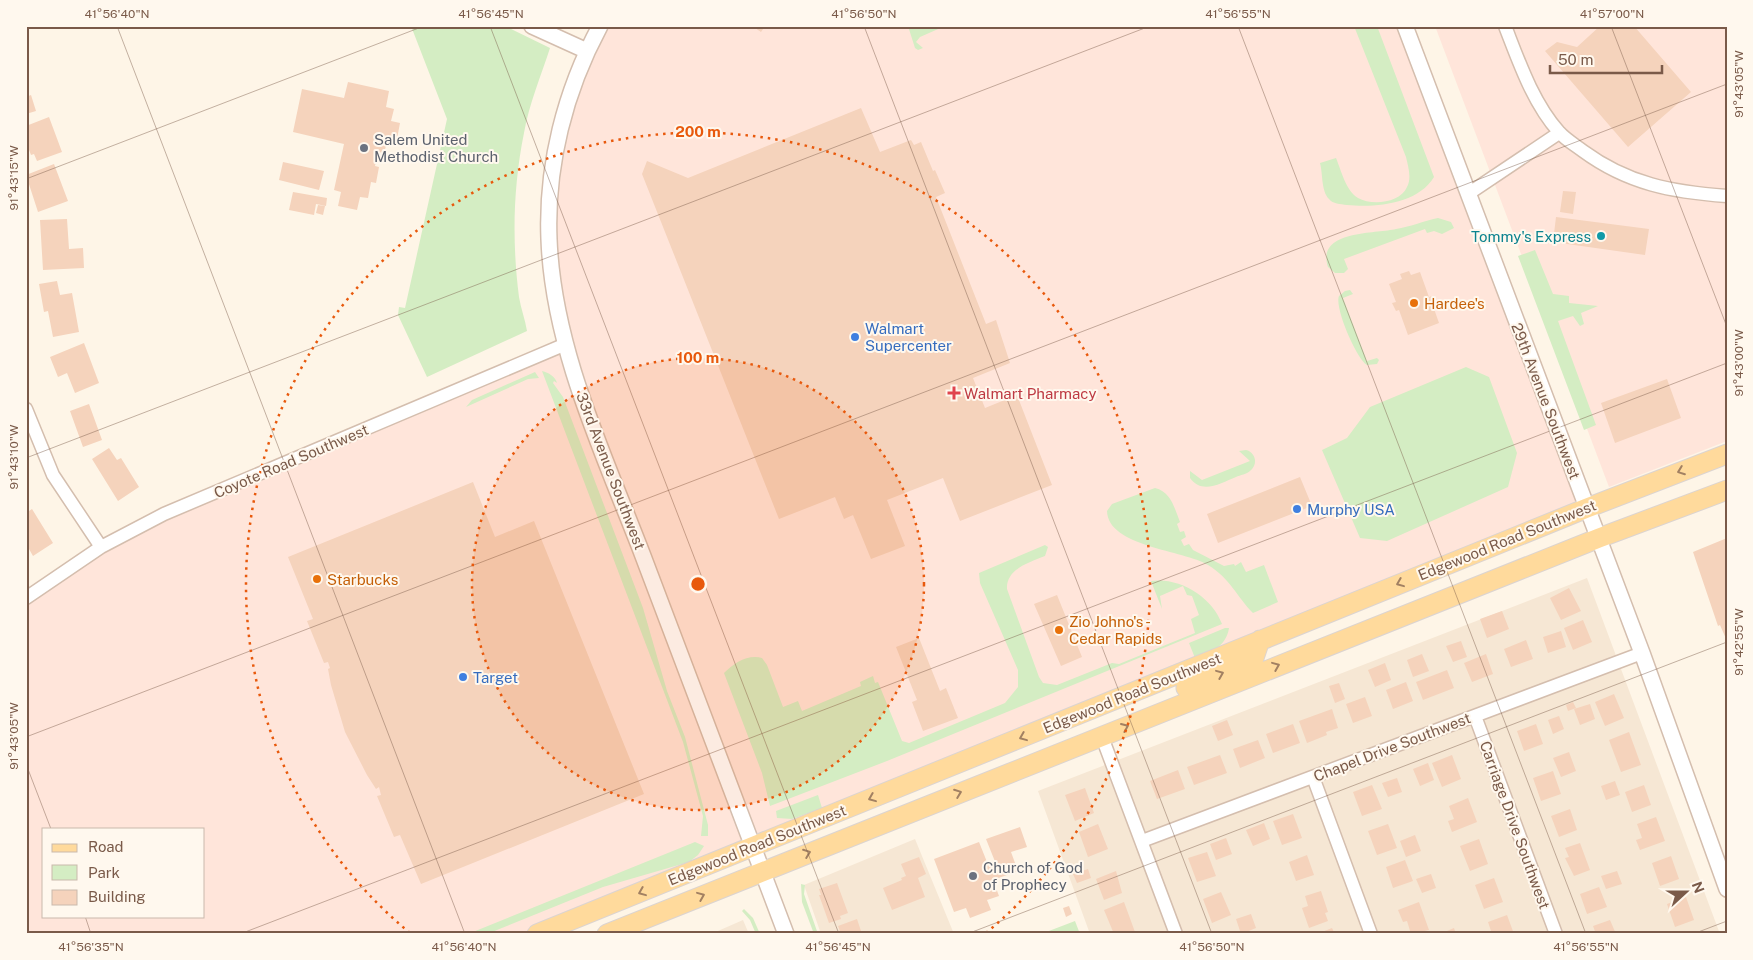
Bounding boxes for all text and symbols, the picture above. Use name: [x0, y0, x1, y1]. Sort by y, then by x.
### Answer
text: 41°56'40"N: [84, 7, 150, 21]
text: 41°56'45"N: [458, 7, 524, 21]
text: 41°56'50"N: [831, 7, 897, 21]
text: 41°56'55"N: [1205, 7, 1271, 21]
text: 41°57'00"N: [1580, 7, 1644, 21]
scale bar: [1550, 42, 1663, 74]
text: 91°43'05"W: [1732, 50, 1746, 118]
text: 50 m: [1558, 51, 1593, 68]
text: 200 m: [675, 123, 721, 140]
place label: Salem United Methodist Church: [374, 131, 498, 165]
marker: Salem United Methodist Church: [358, 142, 370, 154]
text: 91°43'15"W: [7, 145, 21, 211]
place label: Tommy's Express: [1471, 228, 1591, 245]
marker: Tommy's Express: [1595, 230, 1607, 242]
place label: Hardee's: [1424, 295, 1485, 312]
marker: Hardee's: [1408, 297, 1420, 309]
place label: Walmart Supercenter: [865, 320, 952, 354]
street label: 29th Avenue Southwest: [1508, 320, 1584, 482]
text: 91°43'00"W: [1732, 329, 1746, 397]
marker: Walmart Supercenter: [849, 331, 861, 343]
text: 100 m: [677, 349, 719, 366]
place label: Walmart Pharmacy: [964, 385, 1096, 402]
marker: Walmart Pharmacy: [948, 387, 960, 399]
street label: 33rd Avenue Southwest: [573, 390, 649, 552]
street label: Coyote Road Southwest: [211, 421, 371, 501]
text: 91°43'10"W: [7, 424, 21, 489]
one-way arrow: [1677, 465, 1686, 475]
street label: Edgewood Road Southwest: [1415, 496, 1599, 584]
place label: Murphy USA: [1307, 501, 1395, 518]
marker: Murphy USA: [1291, 503, 1303, 515]
place label: Starbucks: [327, 571, 398, 588]
marker: Starbucks: [311, 573, 323, 585]
centre of rings: [689, 575, 707, 593]
one-way arrow: [1397, 578, 1405, 588]
text: 91°42'55"W: [1732, 608, 1746, 676]
place label: Zio Johno's - Cedar Rapids: [1069, 613, 1162, 647]
marker: Zio Johno's - Cedar Rapids: [1053, 624, 1065, 636]
street label: Edgewood Road Southwest: [1040, 649, 1224, 737]
one-way arrow: [1271, 662, 1280, 673]
place label: Target: [473, 669, 518, 686]
one-way arrow: [1215, 670, 1224, 681]
marker: Target: [457, 671, 469, 683]
text: 91°43'05"W: [7, 702, 21, 770]
street label: Chapel Drive Southwest: [1311, 709, 1473, 785]
one-way arrow: [1120, 722, 1129, 733]
one-way arrow: [1019, 731, 1028, 741]
street label: Carriage Drive Southwest: [1477, 739, 1553, 911]
one-way arrow: [953, 789, 962, 800]
one-way arrow: [869, 793, 877, 803]
street label: Edgewood Road Southwest: [665, 801, 849, 889]
legend: [42, 828, 205, 918]
text: Road: [88, 838, 124, 855]
one-way arrow: [802, 849, 811, 859]
place label: Church of God of Prophecy: [983, 859, 1083, 893]
text: Park: [88, 864, 120, 881]
north arrow: [1660, 868, 1710, 918]
marker: Church of God of Prophecy: [967, 870, 979, 882]
text: N: [1689, 879, 1708, 895]
one-way arrow: [639, 886, 647, 896]
text: Building: [88, 888, 146, 905]
one-way arrow: [696, 891, 705, 902]
text: 41°56'35"N: [58, 940, 124, 954]
text: 41°56'40"N: [431, 940, 497, 954]
text: 41°56'45"N: [805, 940, 871, 954]
text: 41°56'50"N: [1179, 940, 1245, 954]
text: 41°56'55"N: [1553, 940, 1619, 954]

